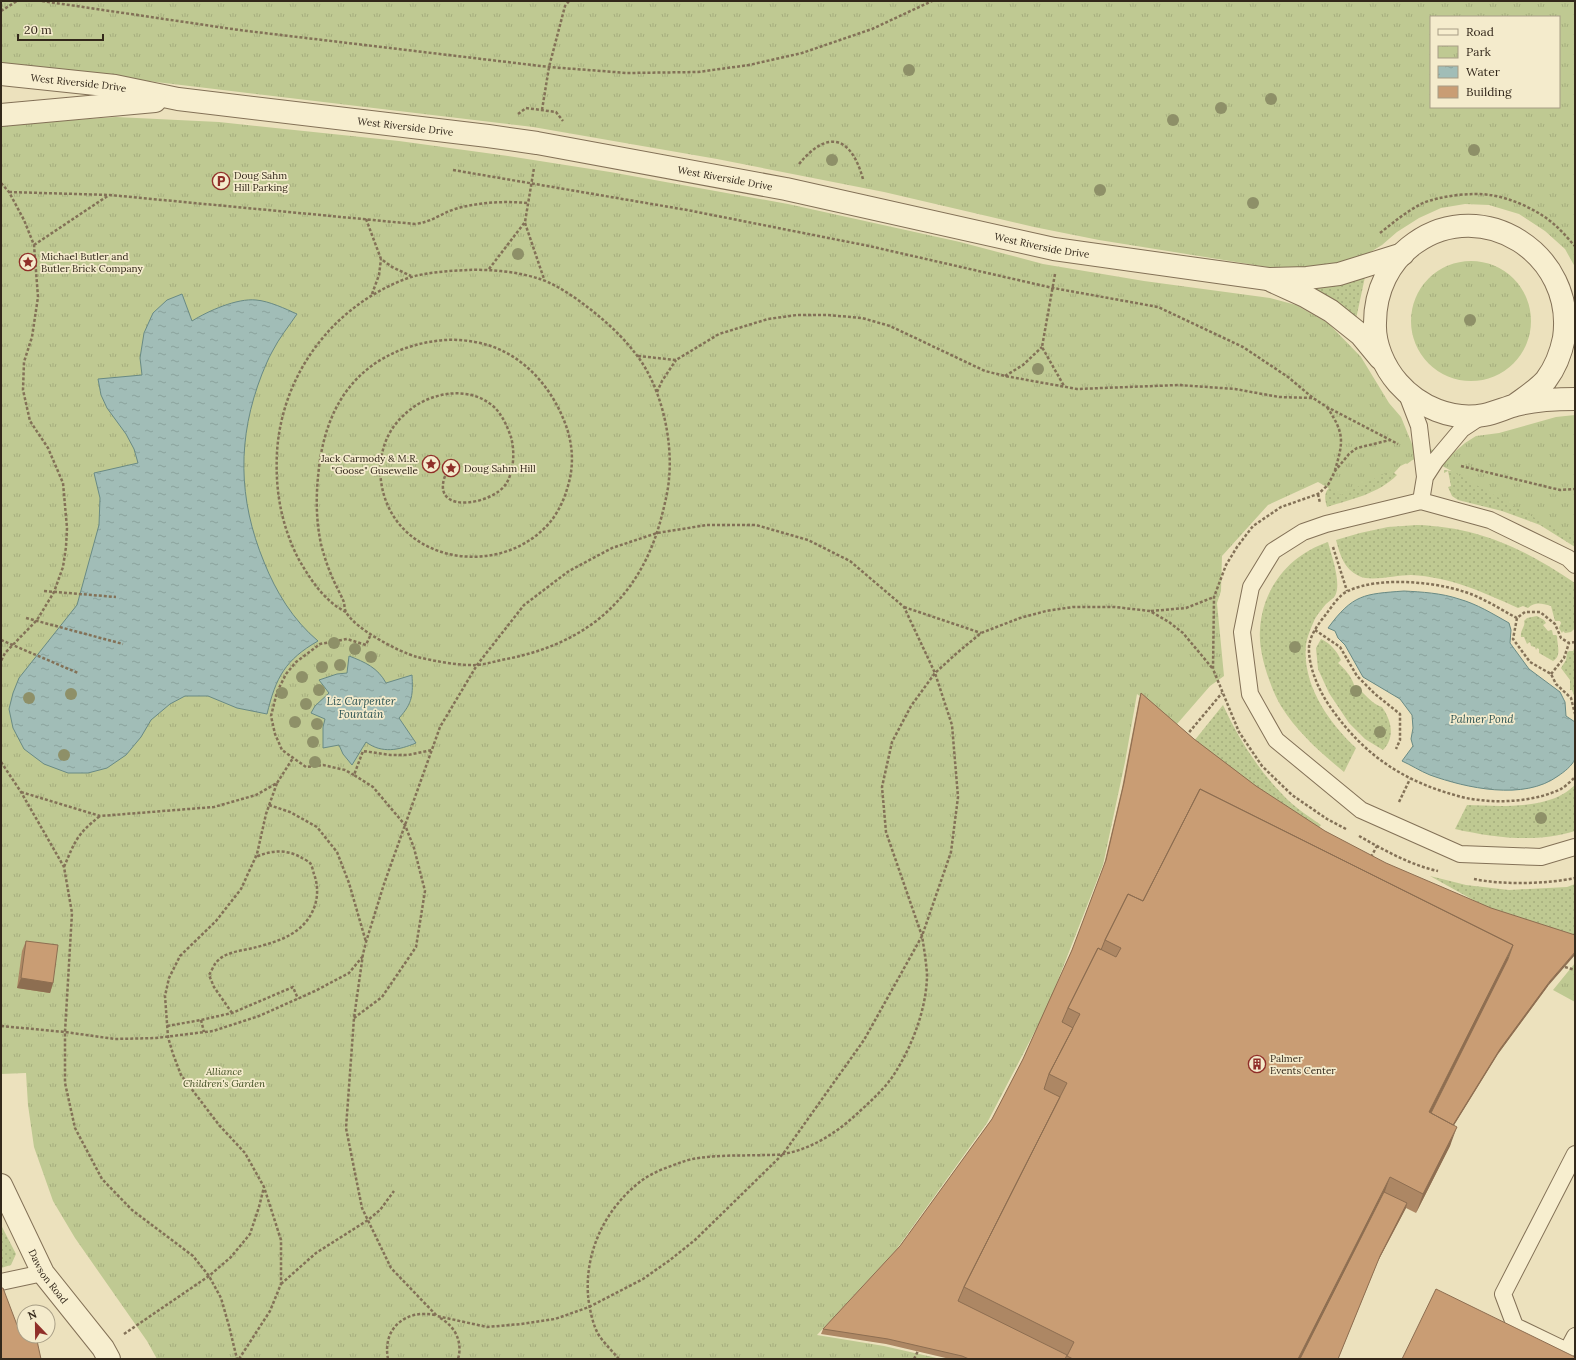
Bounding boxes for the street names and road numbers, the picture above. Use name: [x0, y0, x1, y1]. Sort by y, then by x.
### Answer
street label: West Riverside Drive: [30, 71, 128, 95]
street label: West Riverside Drive: [357, 114, 455, 139]
street label: West Riverside Drive: [676, 163, 774, 194]
street label: West Riverside Drive: [993, 230, 1091, 261]
street label: Dawson Road: [26, 1247, 71, 1306]

